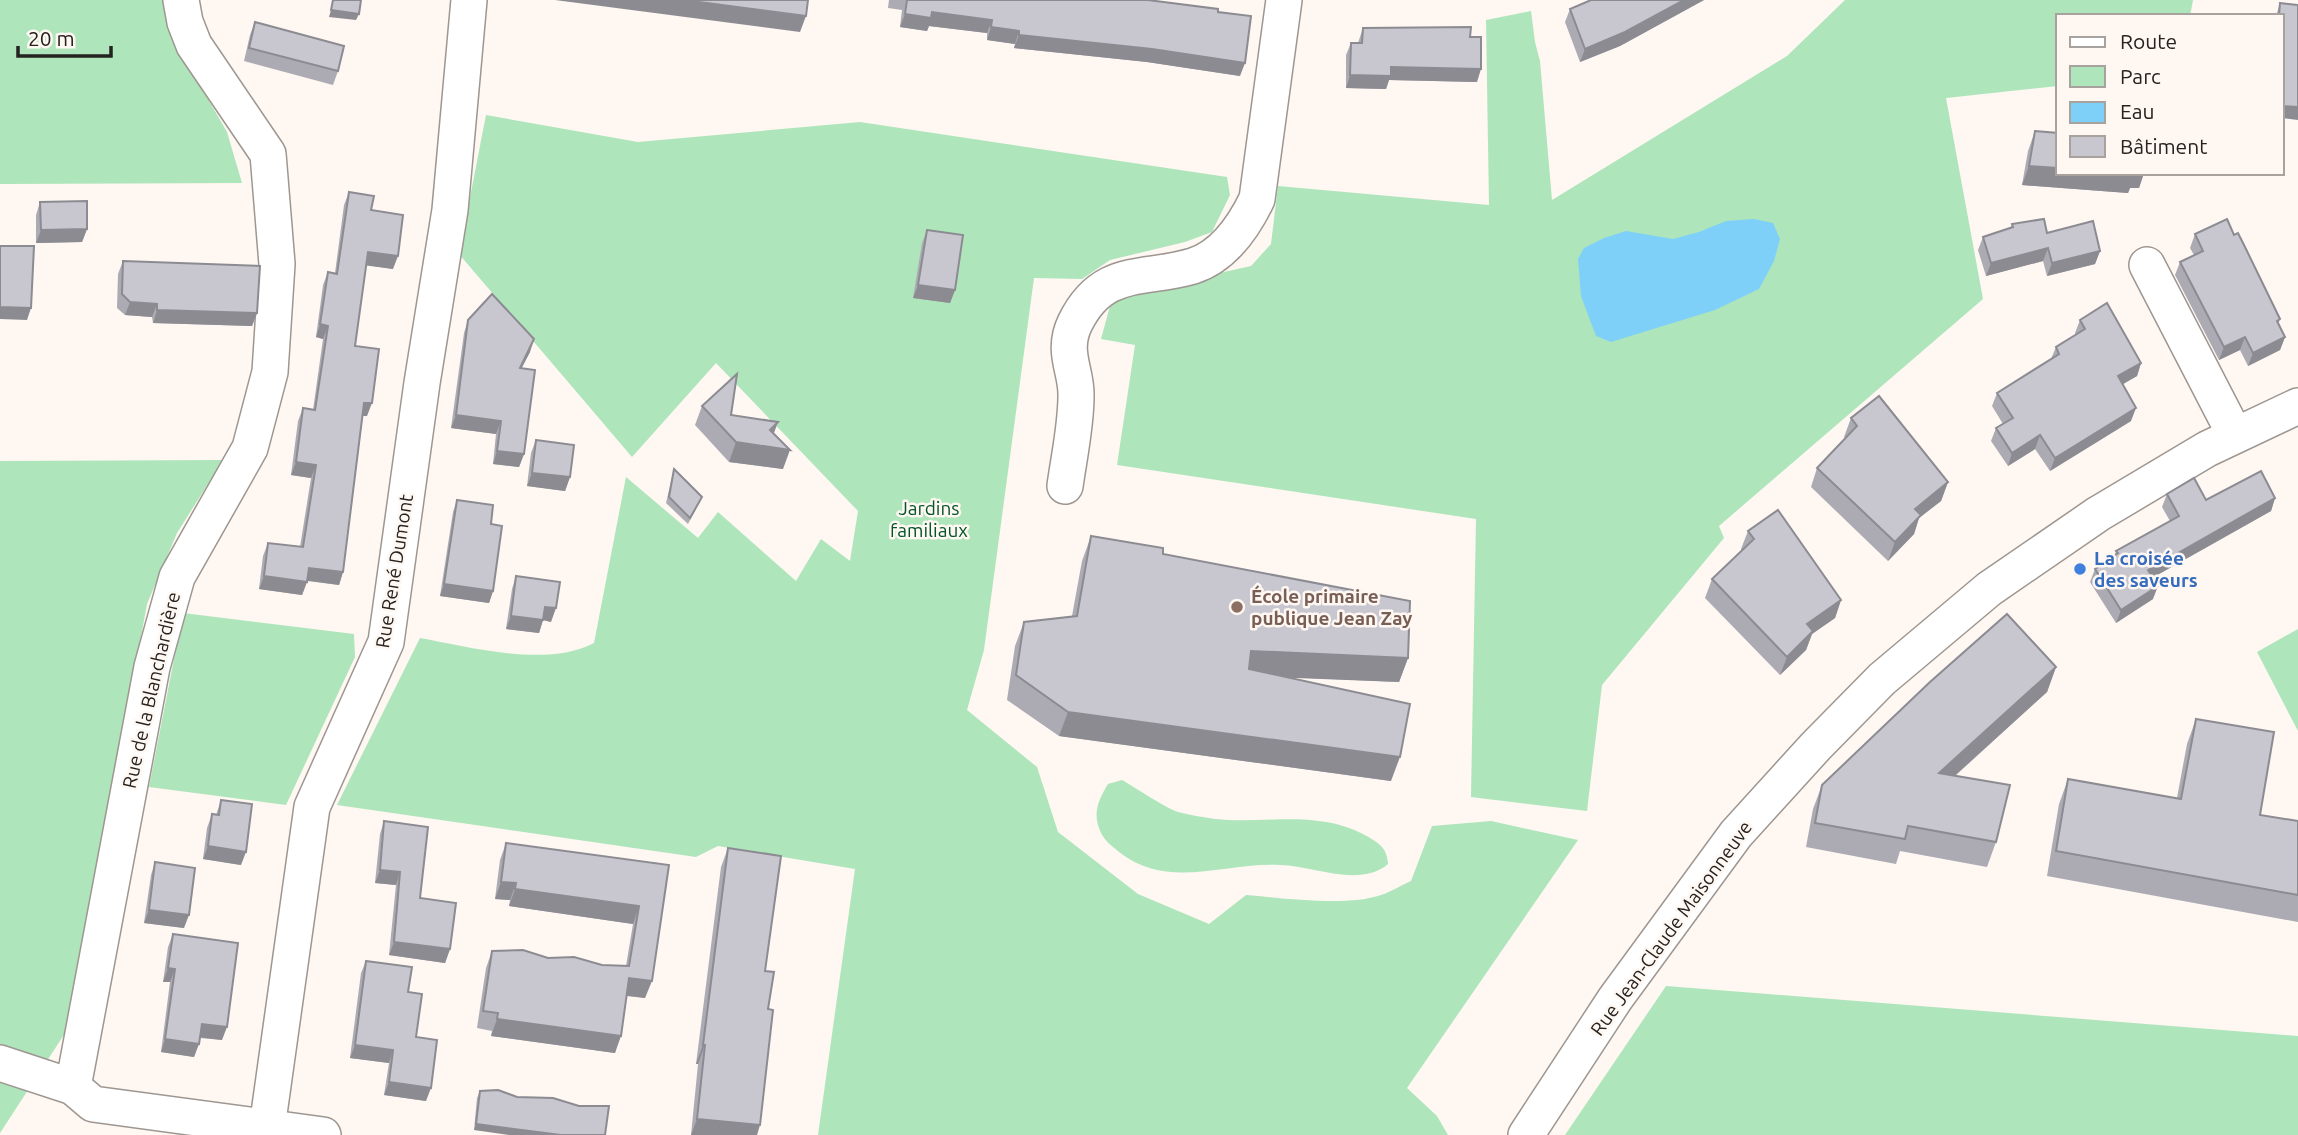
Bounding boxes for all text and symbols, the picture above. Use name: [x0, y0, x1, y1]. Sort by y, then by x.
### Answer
scale bar: [18, 14, 110, 58]
legend: [2056, 14, 2284, 175]
text: 20 m: [28, 26, 75, 50]
text: Route: [2120, 29, 2177, 53]
text: Parc: [2120, 64, 2161, 88]
text: Eau: [2120, 99, 2155, 123]
text: Bâtiment: [2120, 134, 2207, 158]
street label: Rue René Dumont: [371, 492, 417, 650]
park label: Jardins familiaux: [890, 497, 968, 541]
place label: La croisée des saveurs: [2094, 547, 2198, 591]
marker: La croisée des saveurs: [2072, 561, 2088, 577]
place label: École primaire publique Jean Zay: [1251, 585, 1412, 629]
street label: Rue de la Blanchardière: [118, 590, 184, 790]
marker: École primaire publique Jean Zay: [1229, 599, 1245, 615]
street label: Rue Jean-Claude Maisonneuve: [1586, 816, 1756, 1040]

